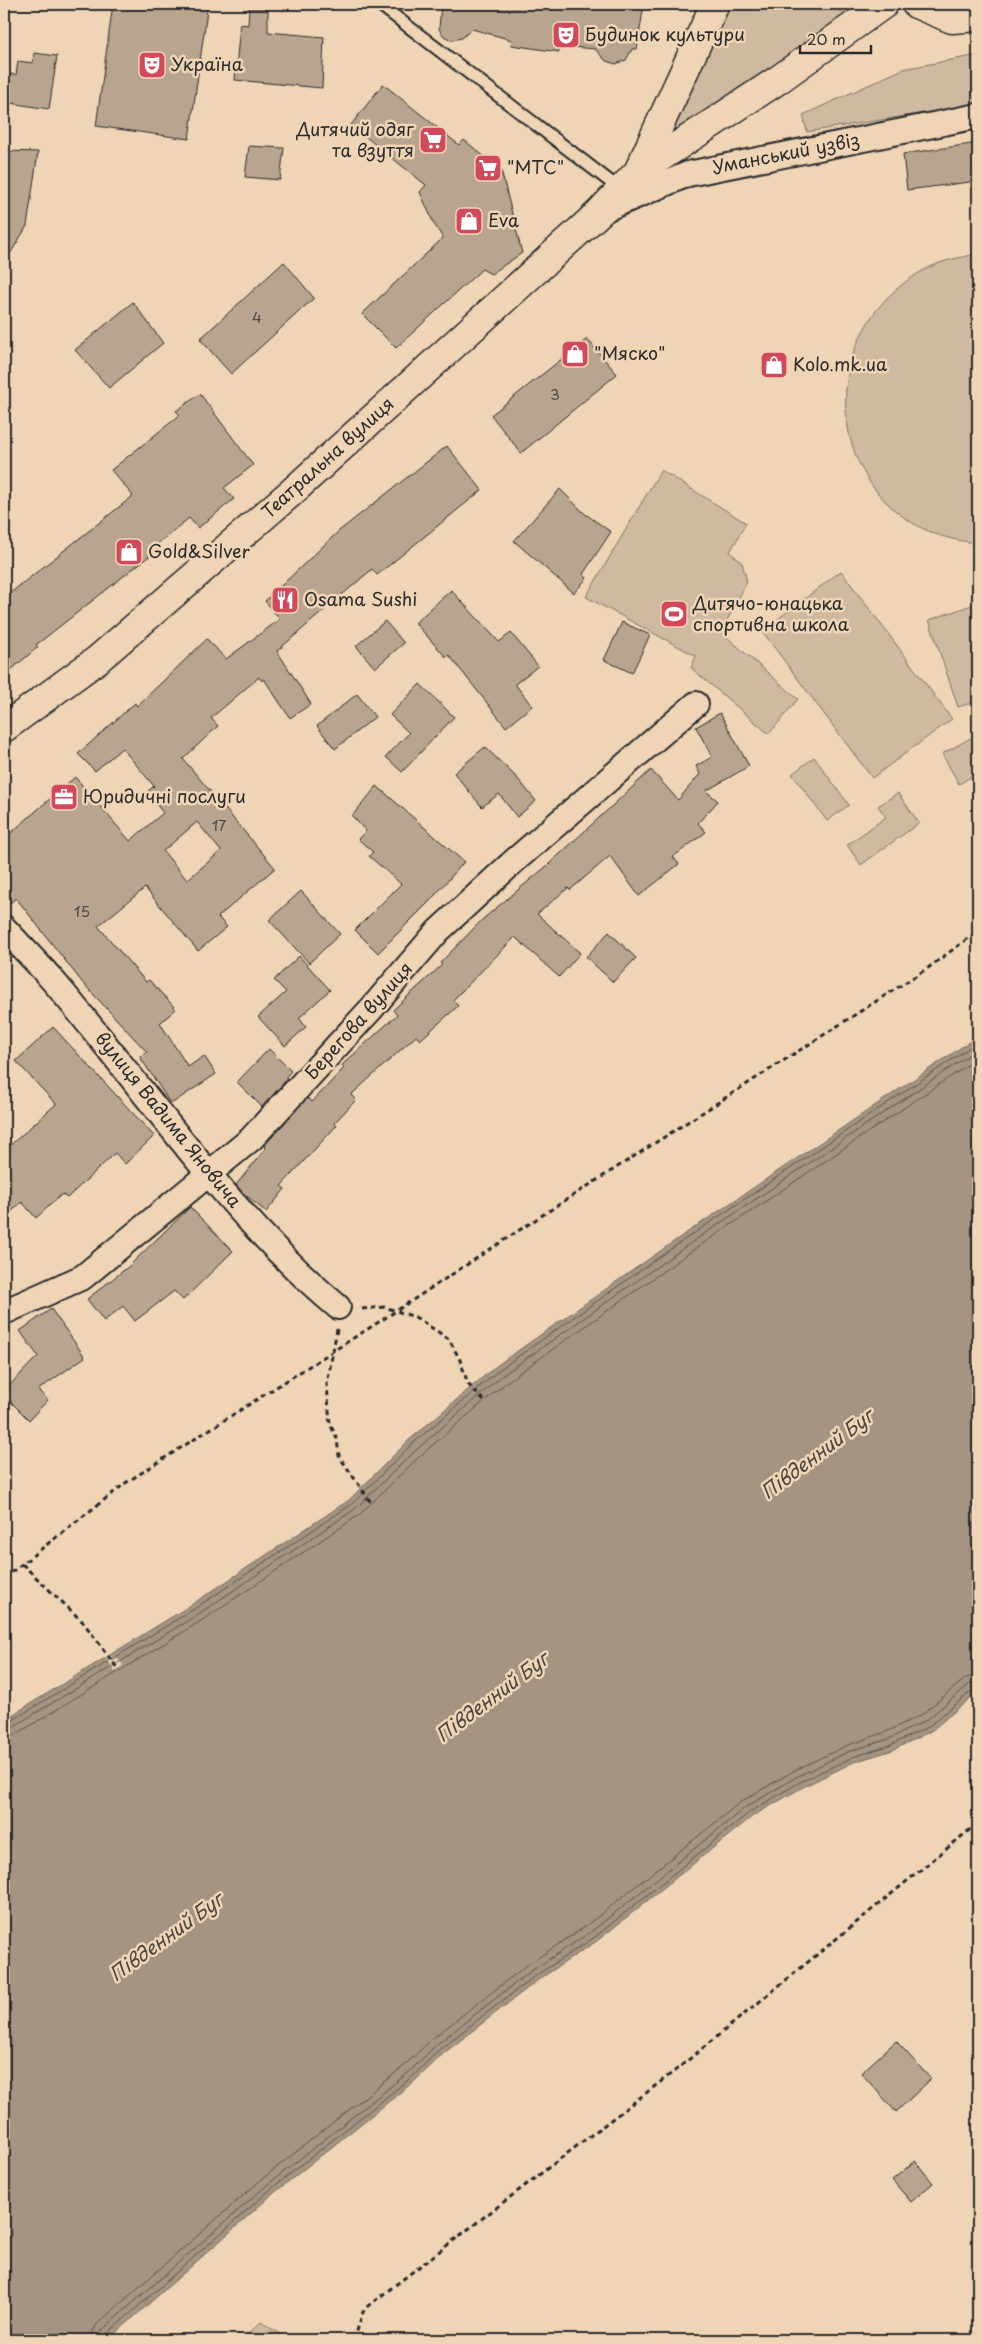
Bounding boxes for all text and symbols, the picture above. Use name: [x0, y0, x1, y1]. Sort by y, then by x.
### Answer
theatre icon: Будинок культури: [551, 20, 581, 50]
place label: Будинок культури: [585, 20, 745, 47]
scale bar: [800, 22, 871, 54]
text: 20 m: [807, 27, 846, 50]
theatre icon: Україна: [137, 50, 167, 80]
place label: Україна: [171, 50, 244, 77]
place label: Дитячий одяг та взуття: [295, 115, 415, 163]
supermarket icon: Дитячий одяг та взуття: [418, 125, 448, 155]
street label: Уманський узвіз: [710, 125, 862, 180]
supermarket icon: "МТС": [473, 153, 503, 183]
place label: "МТС": [507, 153, 564, 180]
shop icon: Eva: [454, 206, 484, 236]
place label: Eva: [488, 206, 519, 233]
house number: 4: [252, 305, 262, 328]
shop icon: "Мяско": [560, 339, 590, 369]
place label: "Мяско": [594, 339, 665, 366]
shop icon: Kolo.mk.ua: [759, 350, 789, 380]
place label: Kolo.mk.ua: [793, 350, 888, 377]
house number: 3: [550, 382, 560, 405]
street label: Театральна вулиця: [255, 390, 399, 524]
shop icon: Gold&Silver: [114, 537, 144, 567]
place label: Gold&Silver: [148, 537, 251, 564]
restaurant icon: Osama Sushi: [270, 585, 300, 615]
place label: Osama Sushi: [304, 585, 417, 612]
place label: Дитячо-юнацька спортивна школа: [692, 589, 850, 637]
sports icon: Дитячо-юнацька спортивна школа: [659, 599, 689, 629]
office icon: Юридичні послуги: [49, 782, 79, 812]
place label: Юридичні послуги: [83, 782, 246, 809]
house number: 17: [212, 813, 226, 836]
house number: 15: [74, 899, 90, 922]
street label: Берегова вулиця: [298, 955, 418, 1085]
street label: вулиця Вадима Яновича: [90, 1025, 249, 1213]
water label: Південний Буг: [754, 1400, 881, 1505]
water label: Південний Буг: [429, 1643, 556, 1748]
water label: Південний Буг: [103, 1884, 230, 1987]

